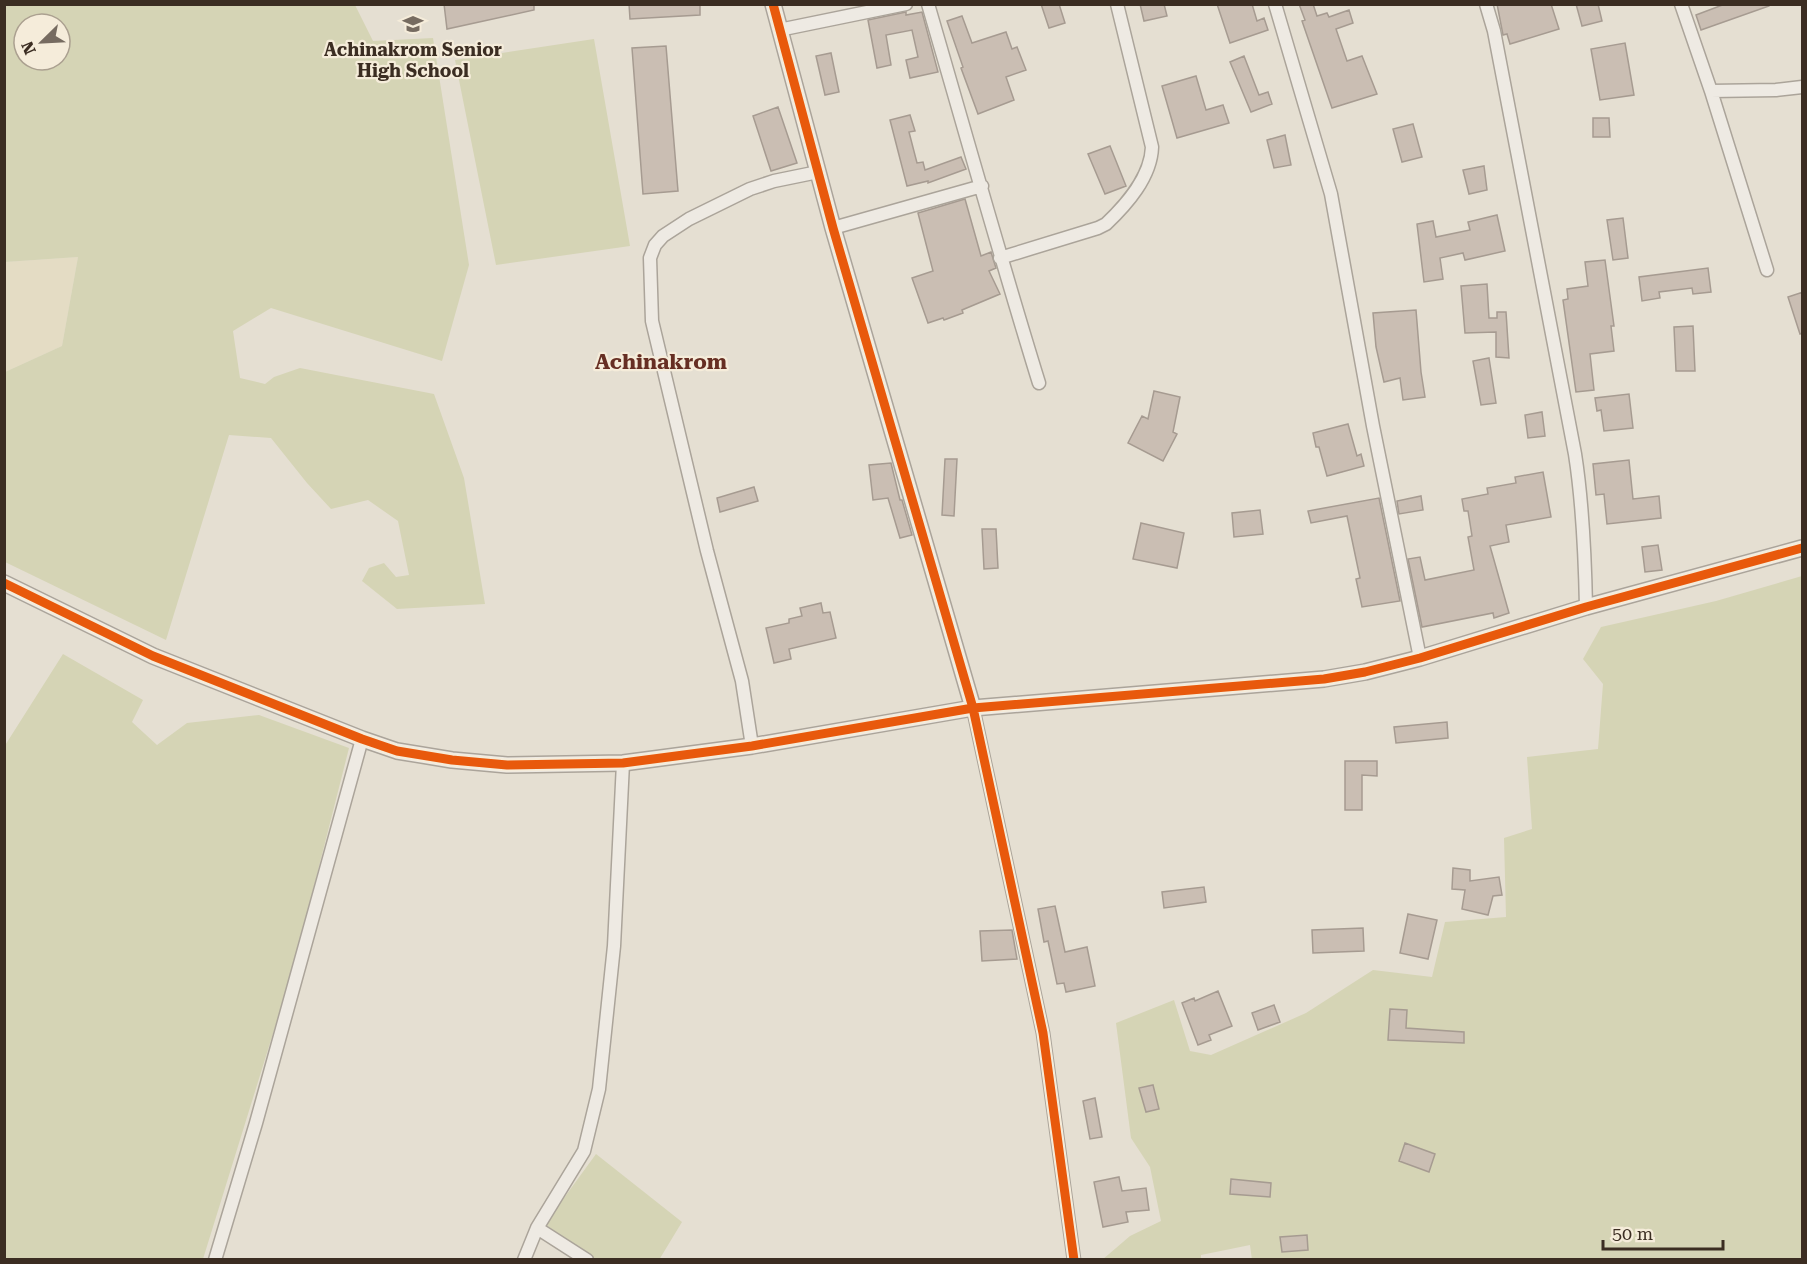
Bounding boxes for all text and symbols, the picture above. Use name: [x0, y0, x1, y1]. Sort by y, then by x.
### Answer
north arrow: [12, 12, 72, 72]
school or university icon: Achinakrom Senior High School: [401, 12, 425, 36]
text: N: [18, 38, 40, 57]
place label: Achinakrom Senior High School: [324, 39, 502, 81]
district label: Achinakrom: [595, 350, 727, 374]
scale bar: [1603, 1213, 1723, 1251]
text: 50 m: [1612, 1223, 1653, 1244]

